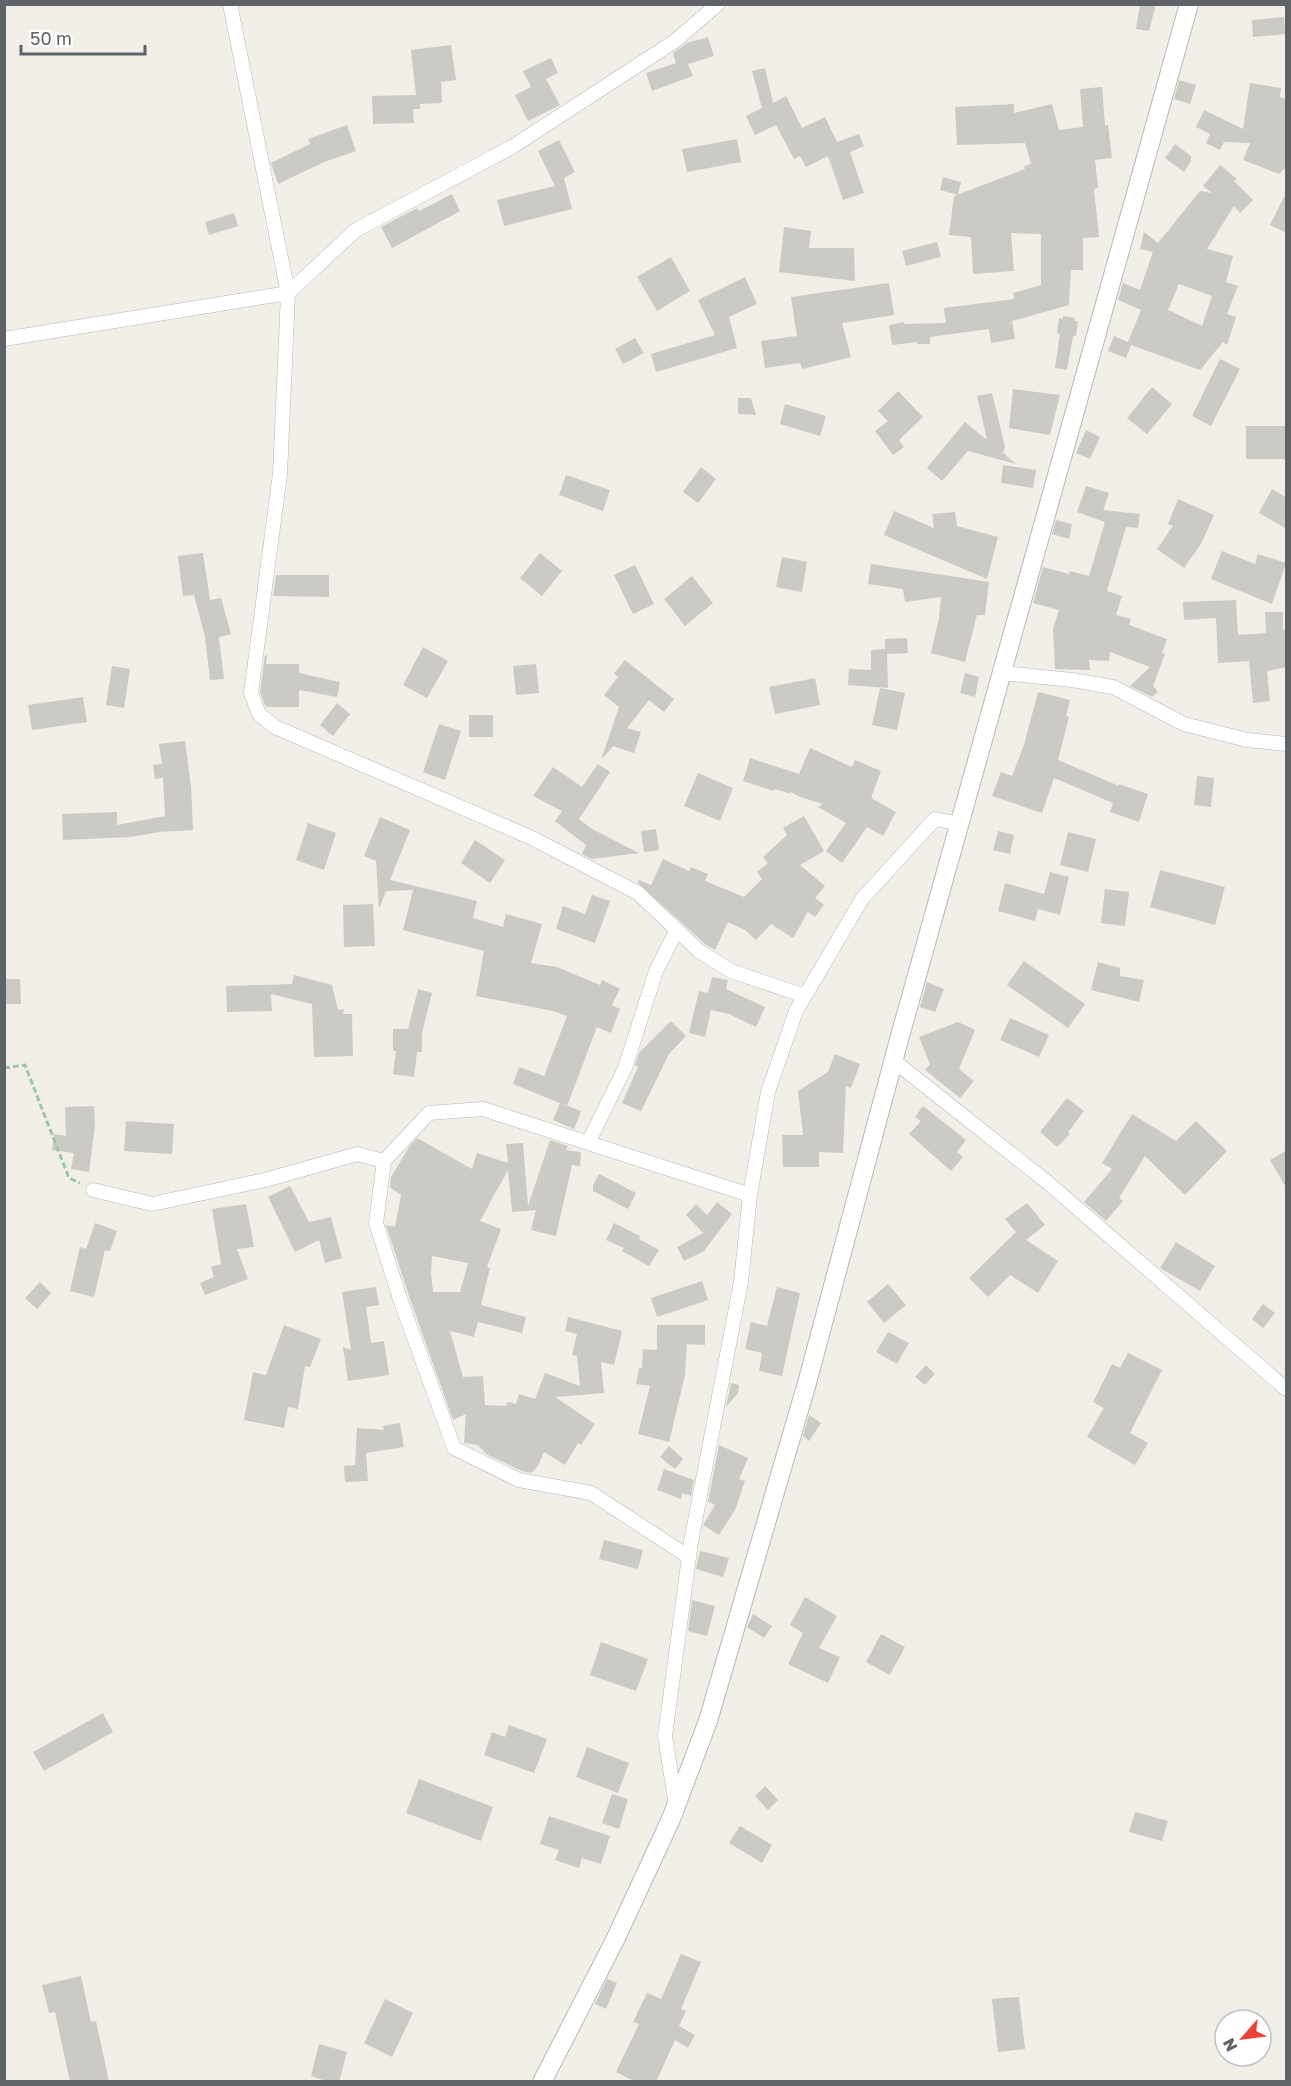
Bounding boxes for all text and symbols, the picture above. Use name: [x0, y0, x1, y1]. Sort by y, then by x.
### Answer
scale bar: [21, 18, 146, 56]
text: 50 m: [30, 27, 72, 49]
north arrow: [1213, 2008, 1273, 2068]
text: N: [1218, 2035, 1241, 2055]

